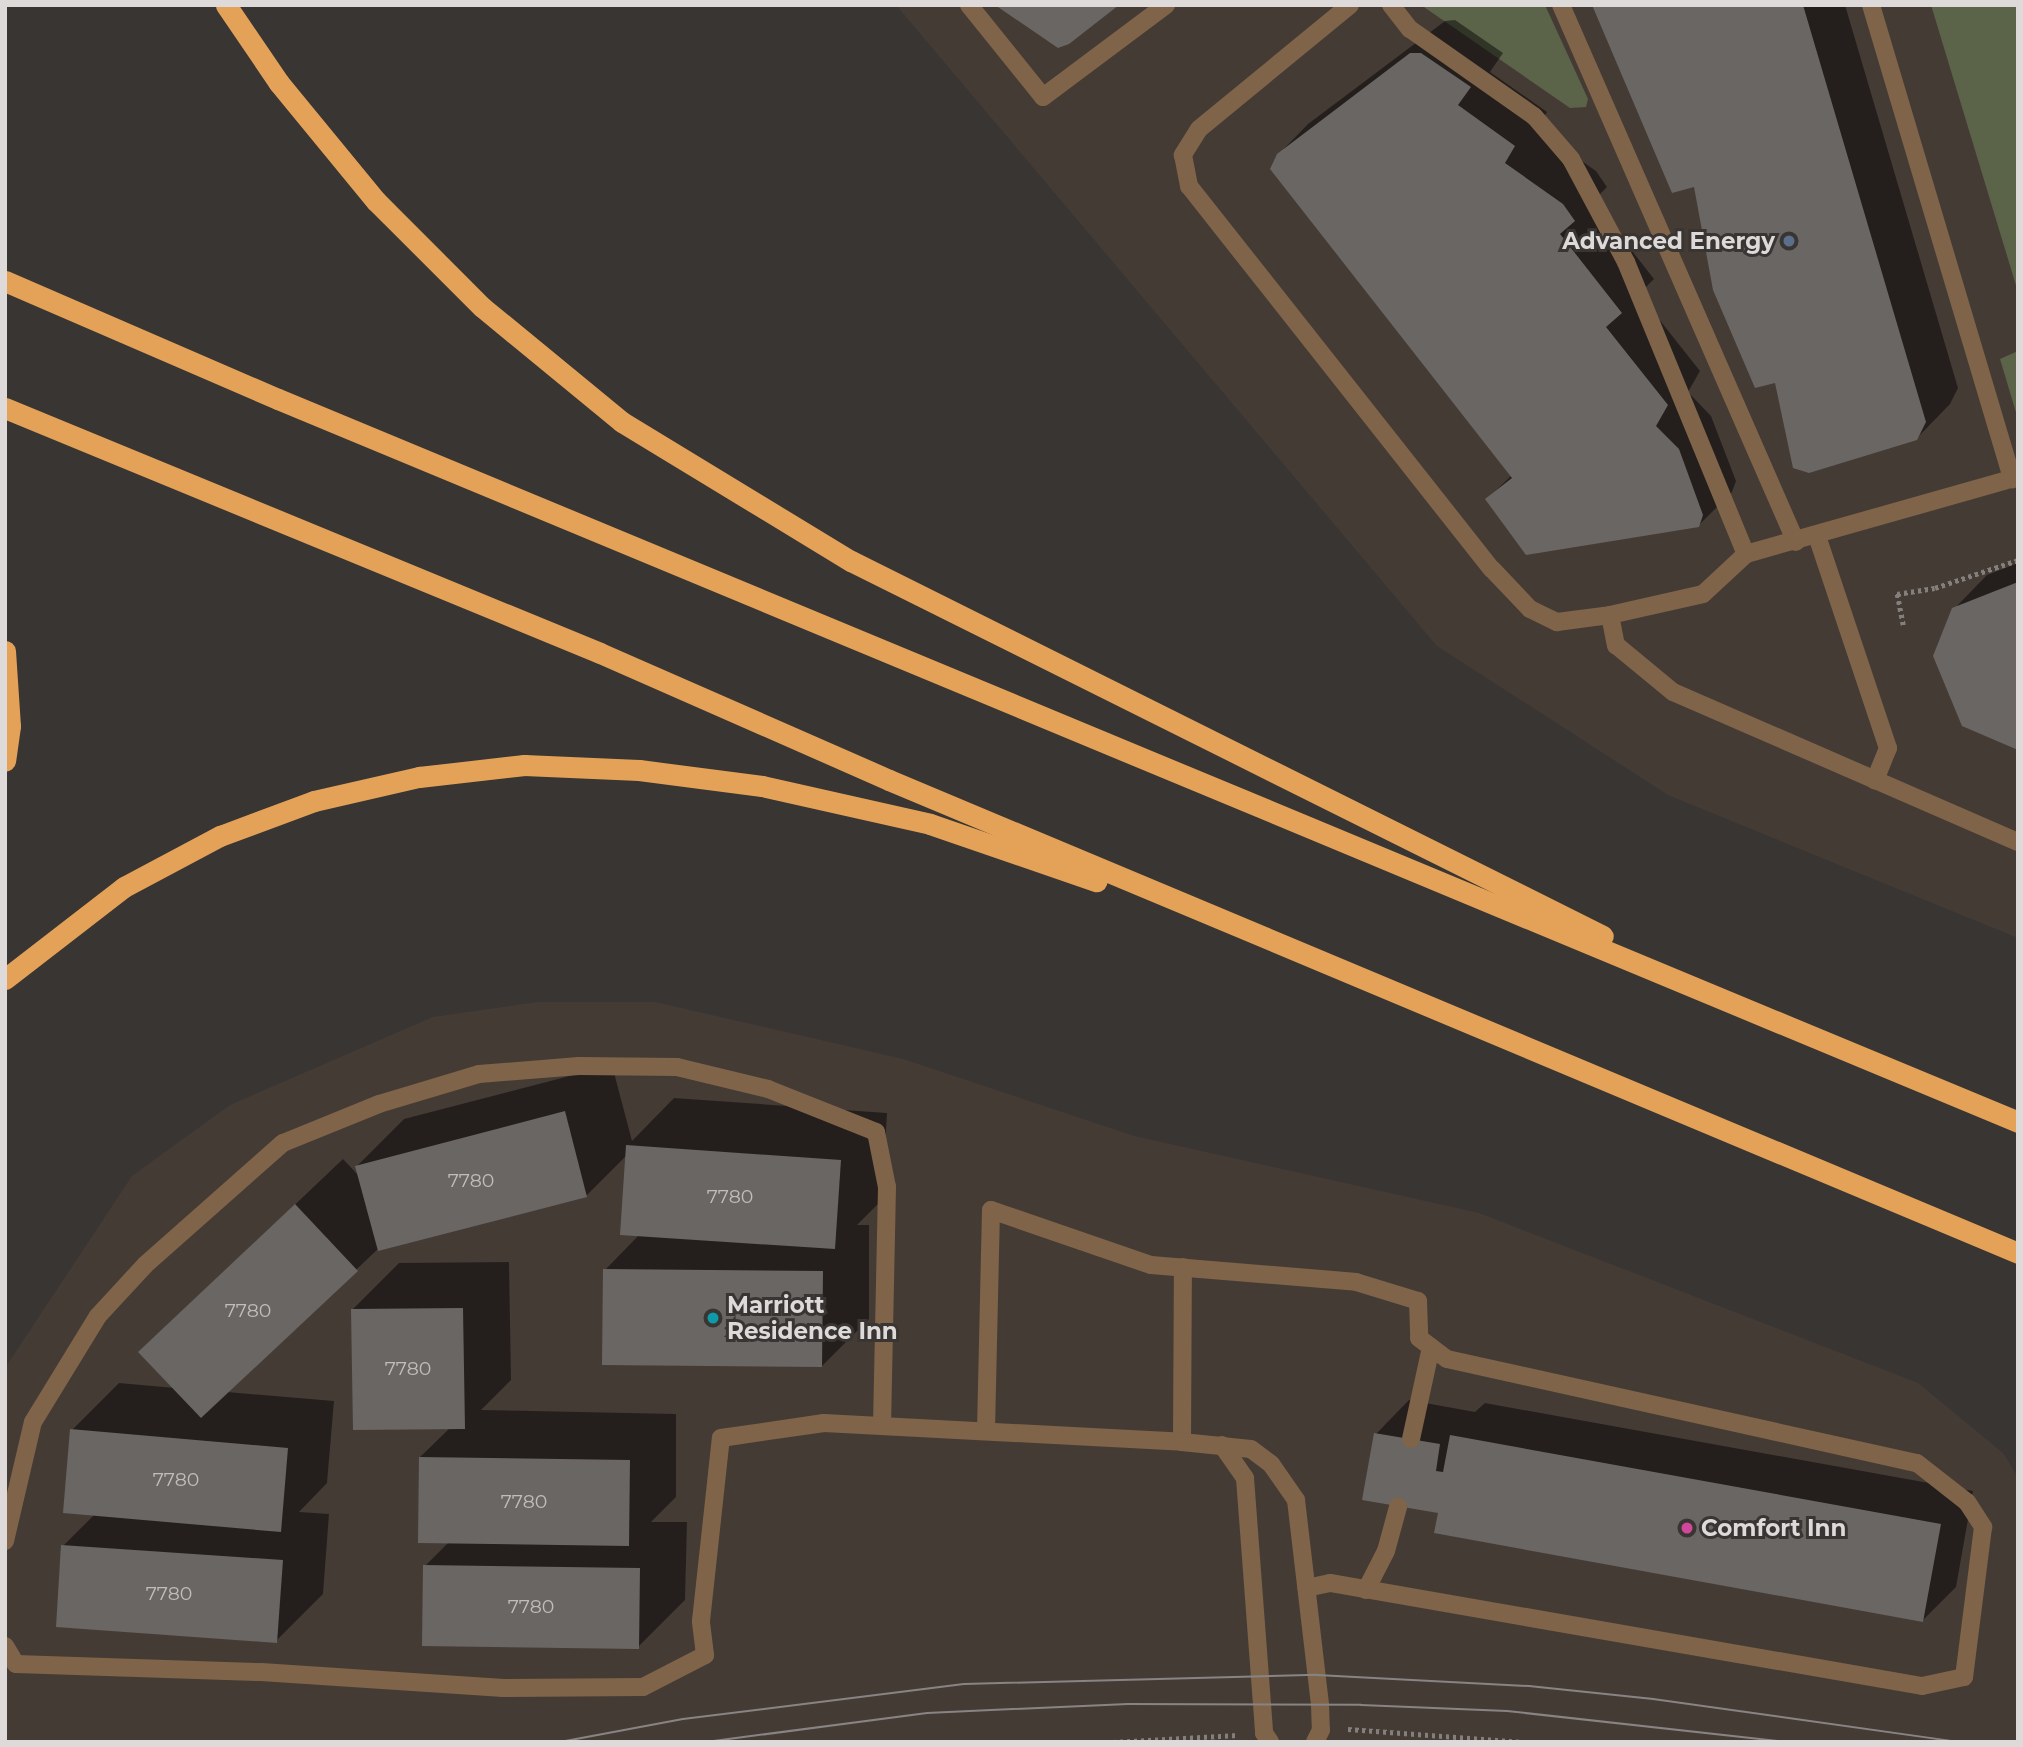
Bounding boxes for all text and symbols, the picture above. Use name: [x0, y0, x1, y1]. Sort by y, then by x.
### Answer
place label: Advanced Energy: [1562, 227, 1775, 255]
marker: Advanced Energy: [1781, 233, 1797, 249]
house number: 7780: [448, 1170, 494, 1192]
house number: 7780: [707, 1186, 753, 1208]
place label: Marriott Residence Inn: [727, 1291, 898, 1345]
house number: 7780: [225, 1300, 271, 1322]
marker: Marriott Residence Inn: [705, 1310, 721, 1326]
house number: 7780: [385, 1358, 431, 1380]
house number: 7780: [153, 1469, 199, 1491]
house number: 7780: [501, 1491, 547, 1513]
place label: Comfort Inn: [1701, 1514, 1846, 1542]
marker: Comfort Inn: [1679, 1520, 1695, 1536]
house number: 7780: [146, 1583, 192, 1605]
house number: 7780: [508, 1596, 554, 1618]

